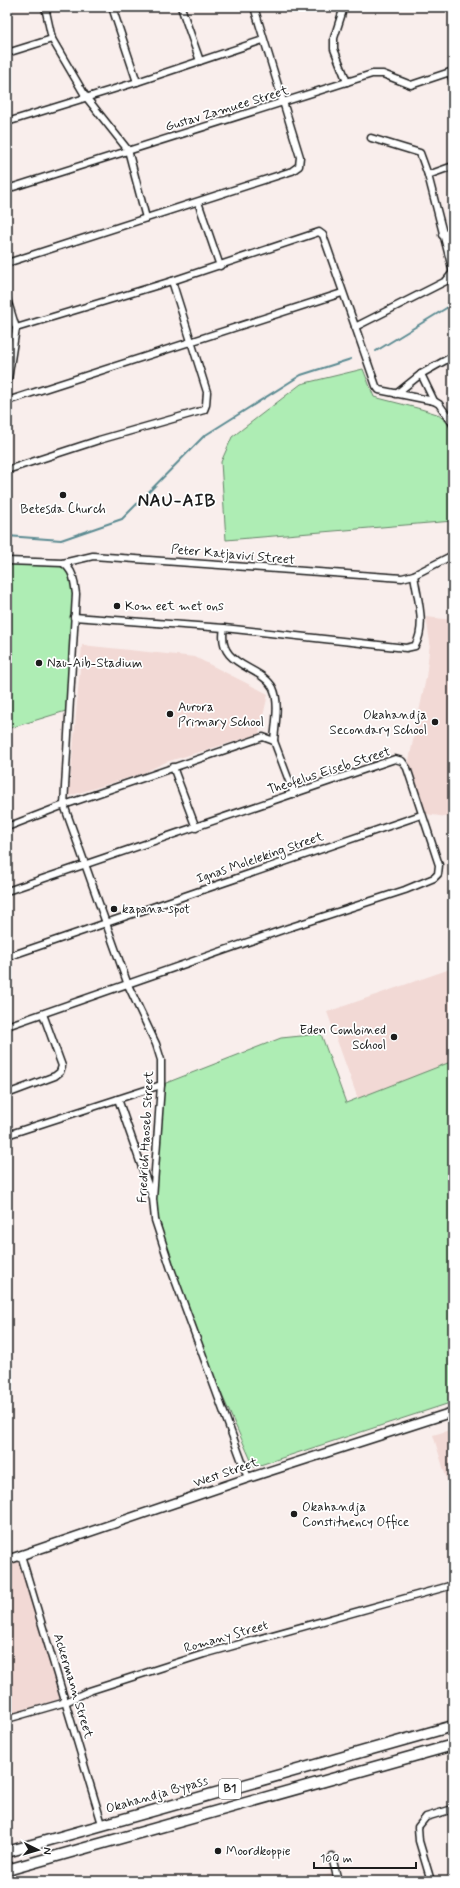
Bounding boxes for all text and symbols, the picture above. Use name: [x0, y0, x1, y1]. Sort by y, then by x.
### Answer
street label: Gustav Zamuee Street: [163, 82, 291, 136]
marker: Betesda Church: [58, 490, 68, 500]
district label: NAU-AIB: [138, 490, 216, 512]
place label: Betesda Church: [20, 501, 106, 518]
street label: Peter Katjavivi Street: [170, 541, 296, 569]
place label: Kom eet met ons: [125, 598, 224, 615]
marker: Kom eet met ons: [112, 601, 122, 611]
place label: Nau-Aib-Stadium: [47, 655, 142, 672]
marker: Nau-Aib-Stadium: [34, 658, 44, 668]
place label: Aurora Primary School: [178, 699, 264, 731]
place label: Okahandja Secondary School: [330, 707, 427, 739]
marker: Aurora Primary School: [165, 709, 175, 719]
marker: Okahandja Secondary School: [430, 717, 440, 727]
street label: Theofelus Eiseb Street: [265, 743, 393, 799]
street label: Ignas Moleleking Street: [194, 828, 326, 889]
place label: kapana spot: [122, 901, 190, 918]
marker: kapana spot: [109, 904, 119, 914]
place label: Eden Combined School: [299, 1022, 386, 1054]
marker: Eden Combined School: [389, 1032, 399, 1042]
street label: Friedrich Haoseb Street: [134, 1070, 158, 1204]
street label: West Street: [191, 1454, 261, 1492]
place label: Okahandja Constituency Office: [302, 1499, 409, 1531]
marker: Okahandja Constituency Office: [289, 1509, 299, 1519]
street label: Romany Street: [182, 1617, 270, 1657]
street label: Ackermann Street: [49, 1631, 97, 1741]
street label: Okahandja Bypass: [104, 1772, 210, 1818]
road number: B1: [219, 1779, 241, 1799]
north arrow: [18, 1830, 58, 1870]
place label: Moordkoppie: [226, 1843, 291, 1860]
scale bar: [314, 1844, 416, 1870]
marker: Moordkoppie: [213, 1846, 223, 1856]
text: N: [40, 1847, 54, 1855]
text: 100 m: [320, 1851, 352, 1867]

